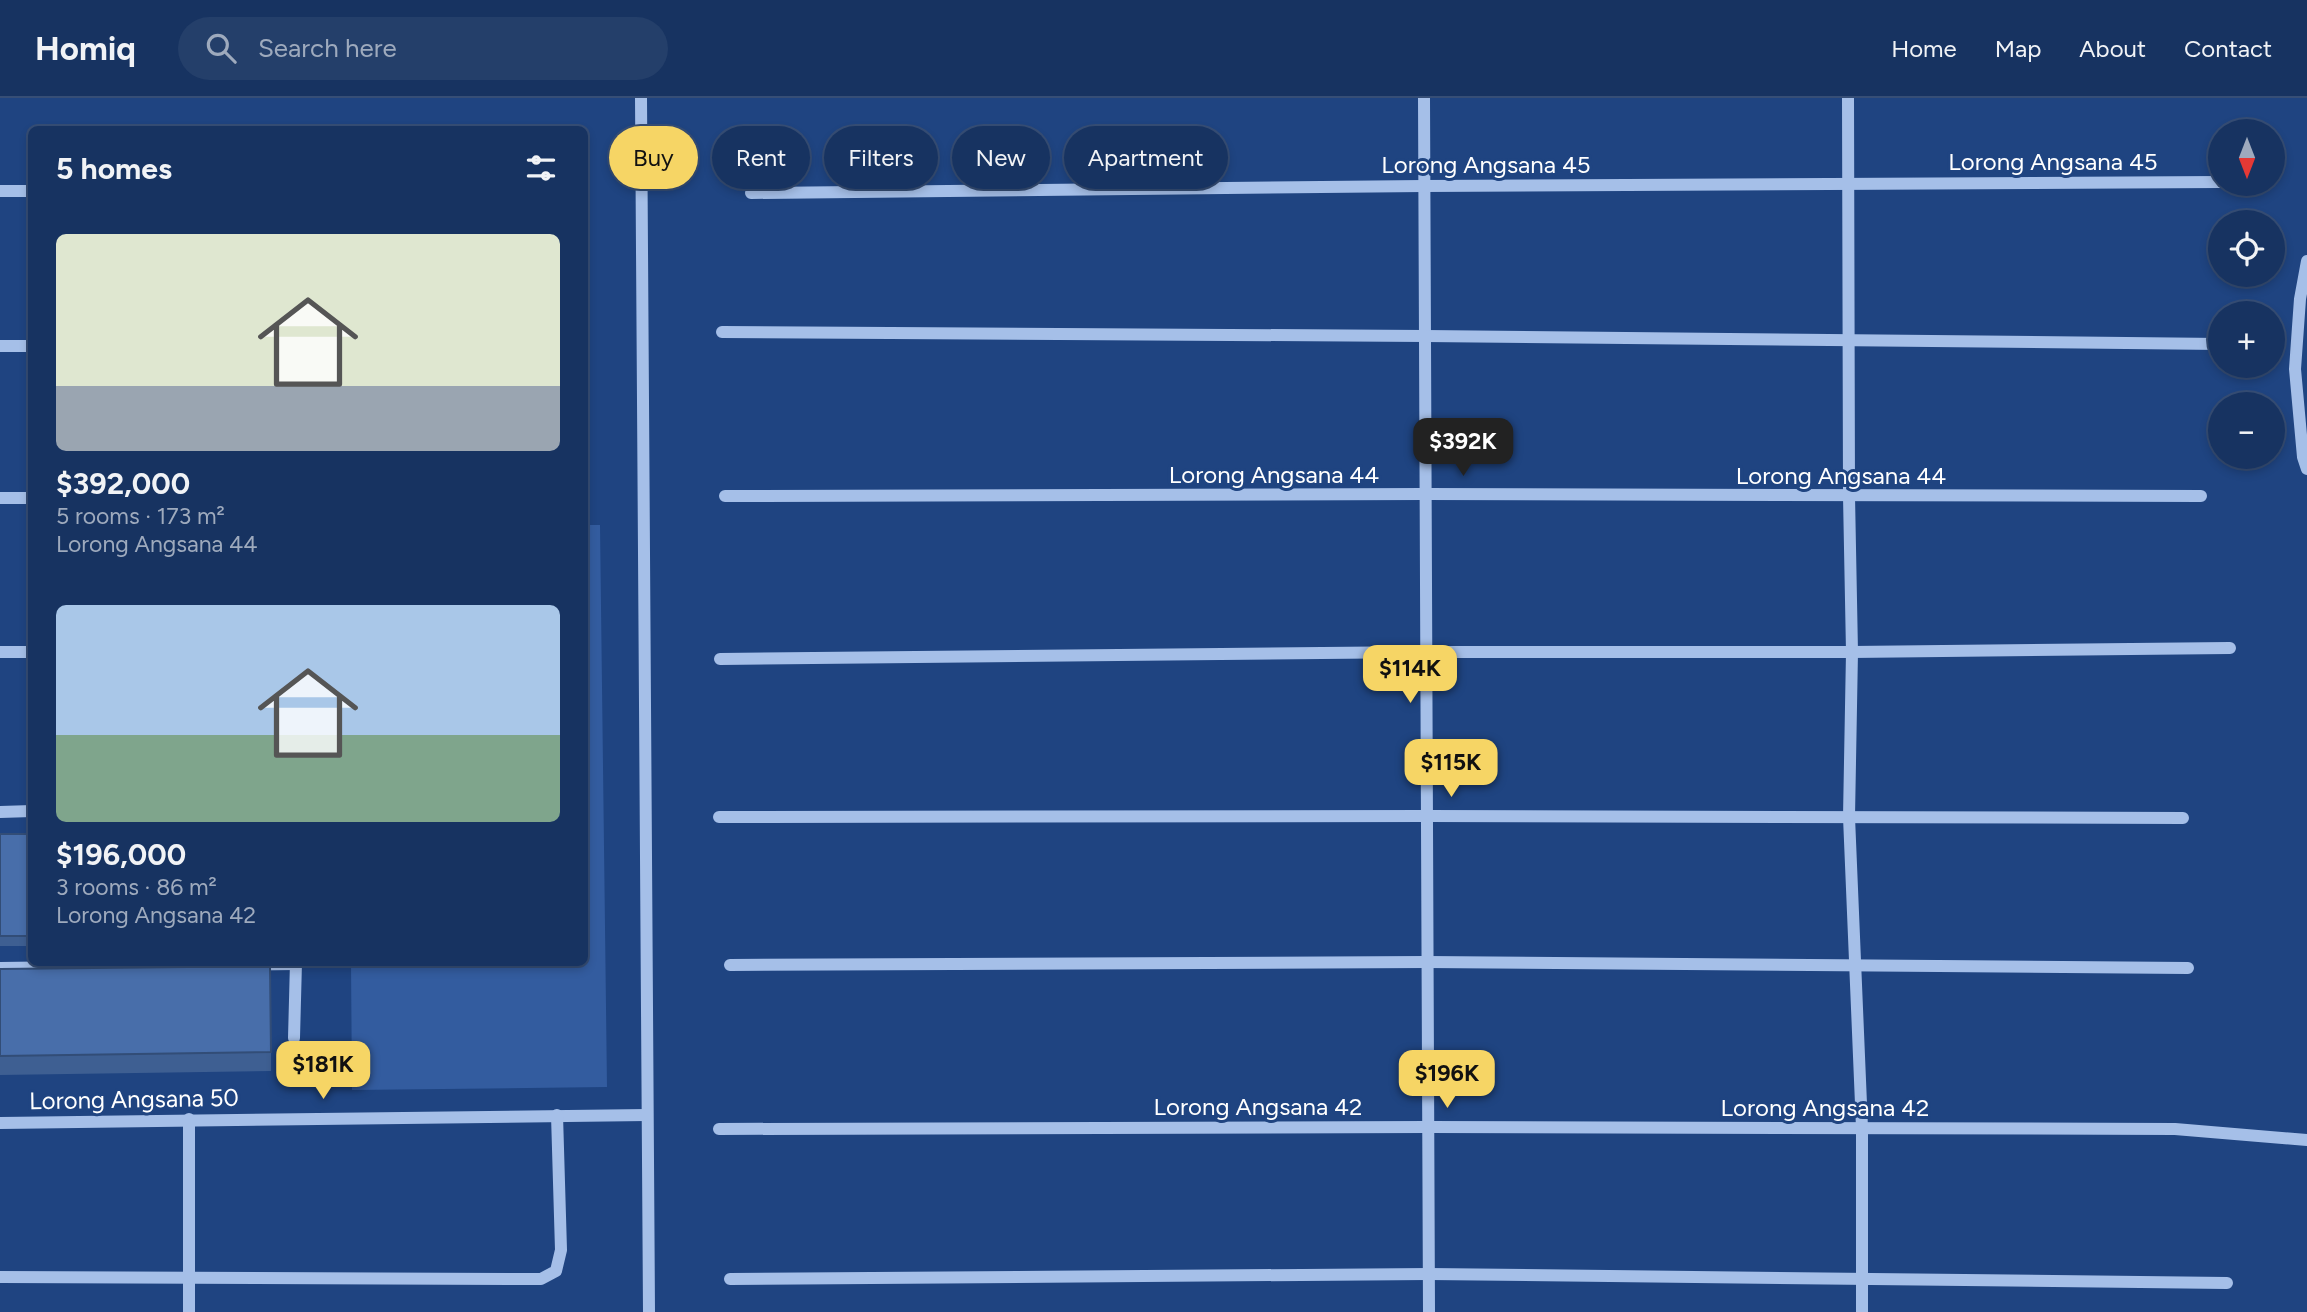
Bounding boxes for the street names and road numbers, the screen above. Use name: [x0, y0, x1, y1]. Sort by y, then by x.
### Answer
street label: Lorong Angsana 45: [1948, 147, 2158, 176]
street label: Lorong Angsana 45: [1381, 150, 1591, 179]
street label: Lorong Angsana 44: [1169, 460, 1379, 489]
street label: Lorong Angsana 44: [1736, 461, 1946, 490]
street label: Lorong Angsana 50: [29, 1083, 239, 1115]
street label: Lorong Angsana 42: [1154, 1092, 1362, 1121]
street label: Lorong Angsana 42: [1721, 1093, 1929, 1122]

